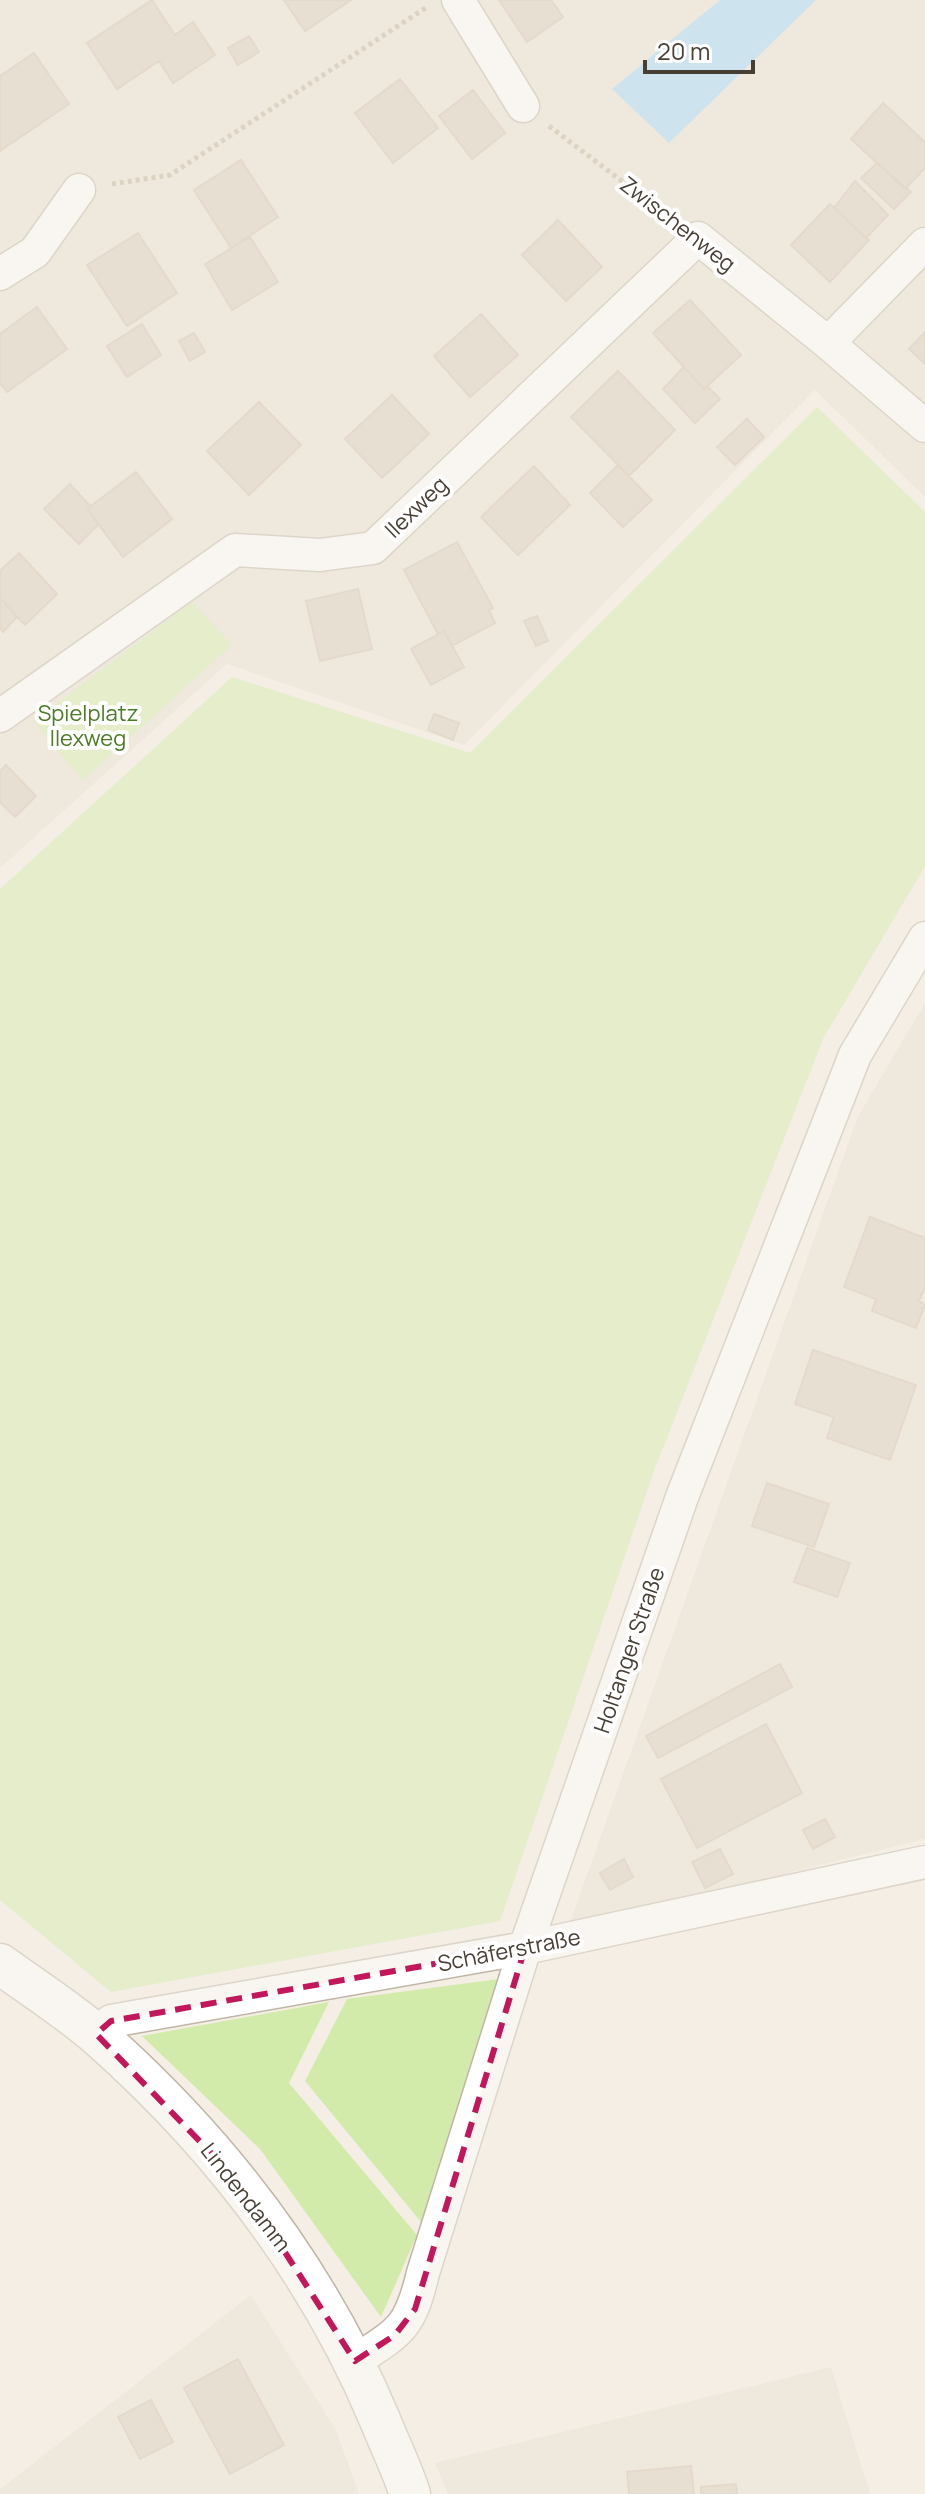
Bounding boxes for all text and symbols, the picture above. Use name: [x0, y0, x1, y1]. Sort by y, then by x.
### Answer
scale bar: [645, 24, 753, 74]
text: 20 m: [657, 34, 710, 67]
street label: Zwischenweg: [614, 169, 742, 279]
street label: Ilexweg: [378, 470, 454, 544]
park label: Spielplatz Ilexweg: [38, 698, 138, 753]
street label: Holtanger Straße: [587, 1563, 671, 1737]
street label: Schäferstraße: [435, 1921, 583, 1979]
street label: Lindendamm: [194, 2136, 298, 2258]

